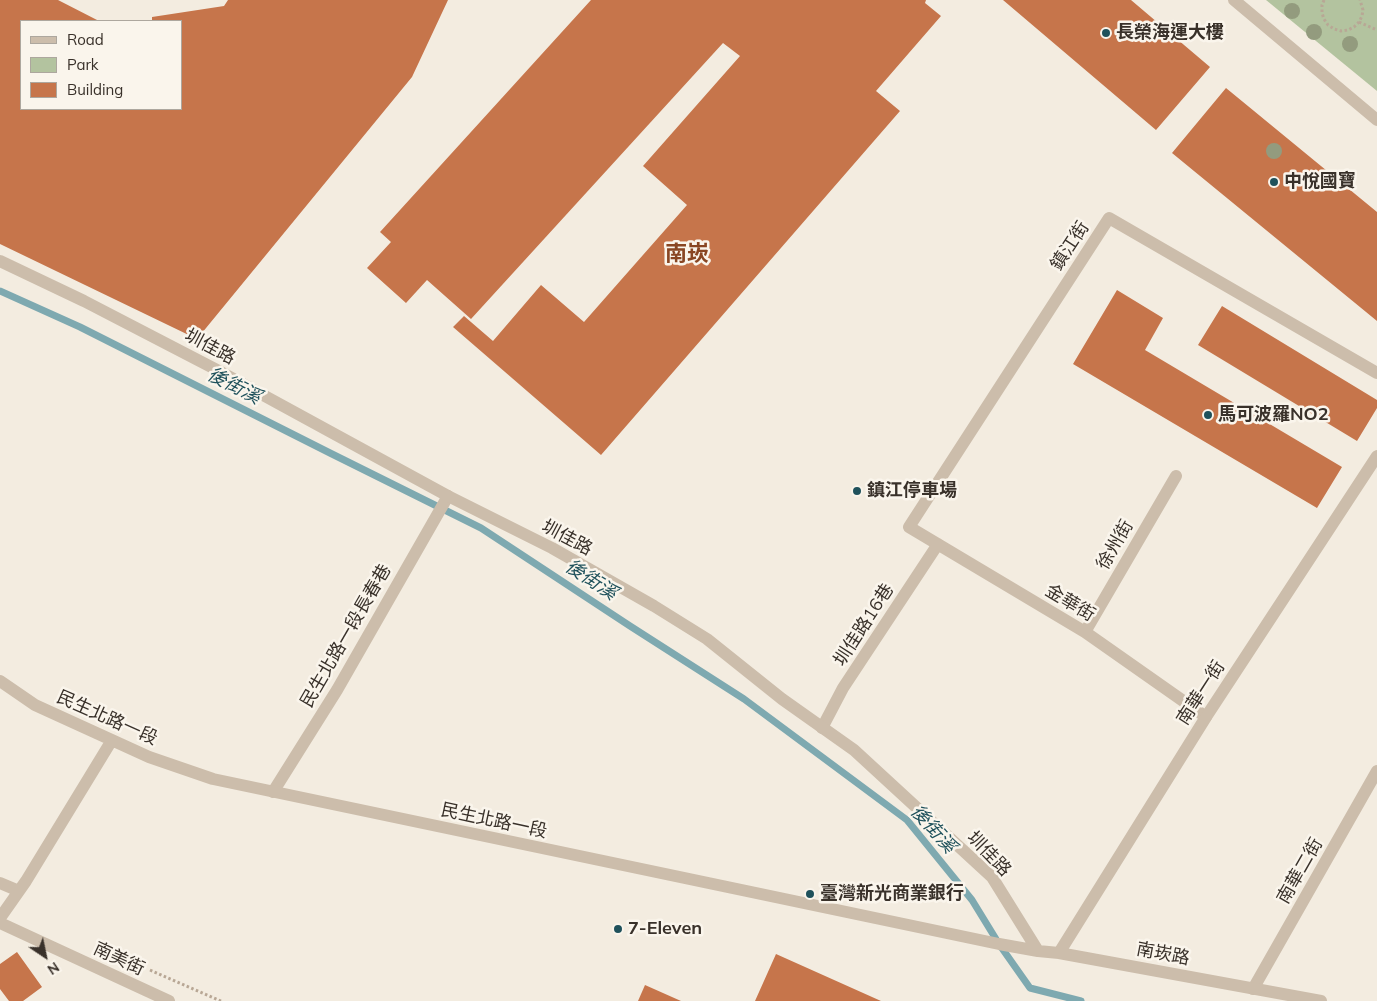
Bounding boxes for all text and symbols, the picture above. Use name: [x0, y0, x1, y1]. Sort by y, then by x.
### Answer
legend: [20, 20, 182, 110]
place label: 長榮海運大樓: [1116, 22, 1224, 44]
marker: 長榮海運大樓: [1100, 27, 1112, 39]
text: Road: [67, 30, 104, 49]
text: Park: [67, 55, 99, 74]
text: Building: [67, 80, 123, 99]
place label: 中悅國寶: [1284, 171, 1356, 193]
marker: 中悅國寶: [1268, 176, 1280, 188]
street label: 鎮江街: [1046, 217, 1094, 275]
district label: 南崁: [665, 241, 709, 267]
street label: 圳佳路: [181, 325, 239, 369]
water label: 後街溪: [203, 363, 265, 409]
place label: 馬可波羅NO2: [1218, 404, 1329, 426]
marker: 馬可波羅NO2: [1202, 409, 1214, 421]
place label: 鎮江停車場: [867, 480, 957, 502]
marker: 鎮江停車場: [851, 485, 863, 497]
street label: 圳佳路: [538, 516, 596, 560]
street label: 徐州街: [1092, 516, 1138, 574]
water label: 後街溪: [561, 555, 621, 605]
street label: 民生北路一段長春巷: [296, 560, 396, 712]
street label: 圳佳路16巷: [829, 580, 899, 670]
street label: 金華街: [1041, 580, 1099, 626]
street label: 南華一街: [1172, 657, 1230, 729]
street label: 民生北路一段: [53, 686, 161, 750]
street label: 民生北路一段: [439, 799, 549, 843]
water label: 後街溪: [905, 800, 961, 858]
street label: 圳佳路: [962, 827, 1016, 881]
street label: 南華二街: [1273, 834, 1327, 908]
place label: 臺灣新光商業銀行: [820, 883, 964, 905]
marker: 臺灣新光商業銀行: [804, 888, 816, 900]
place label: 7-Eleven: [628, 918, 702, 940]
marker: 7-Eleven: [612, 923, 624, 935]
north arrow: [20, 931, 70, 981]
street label: 南美街: [90, 938, 148, 980]
street label: 南崁路: [1134, 938, 1192, 970]
text: N: [44, 958, 63, 979]

